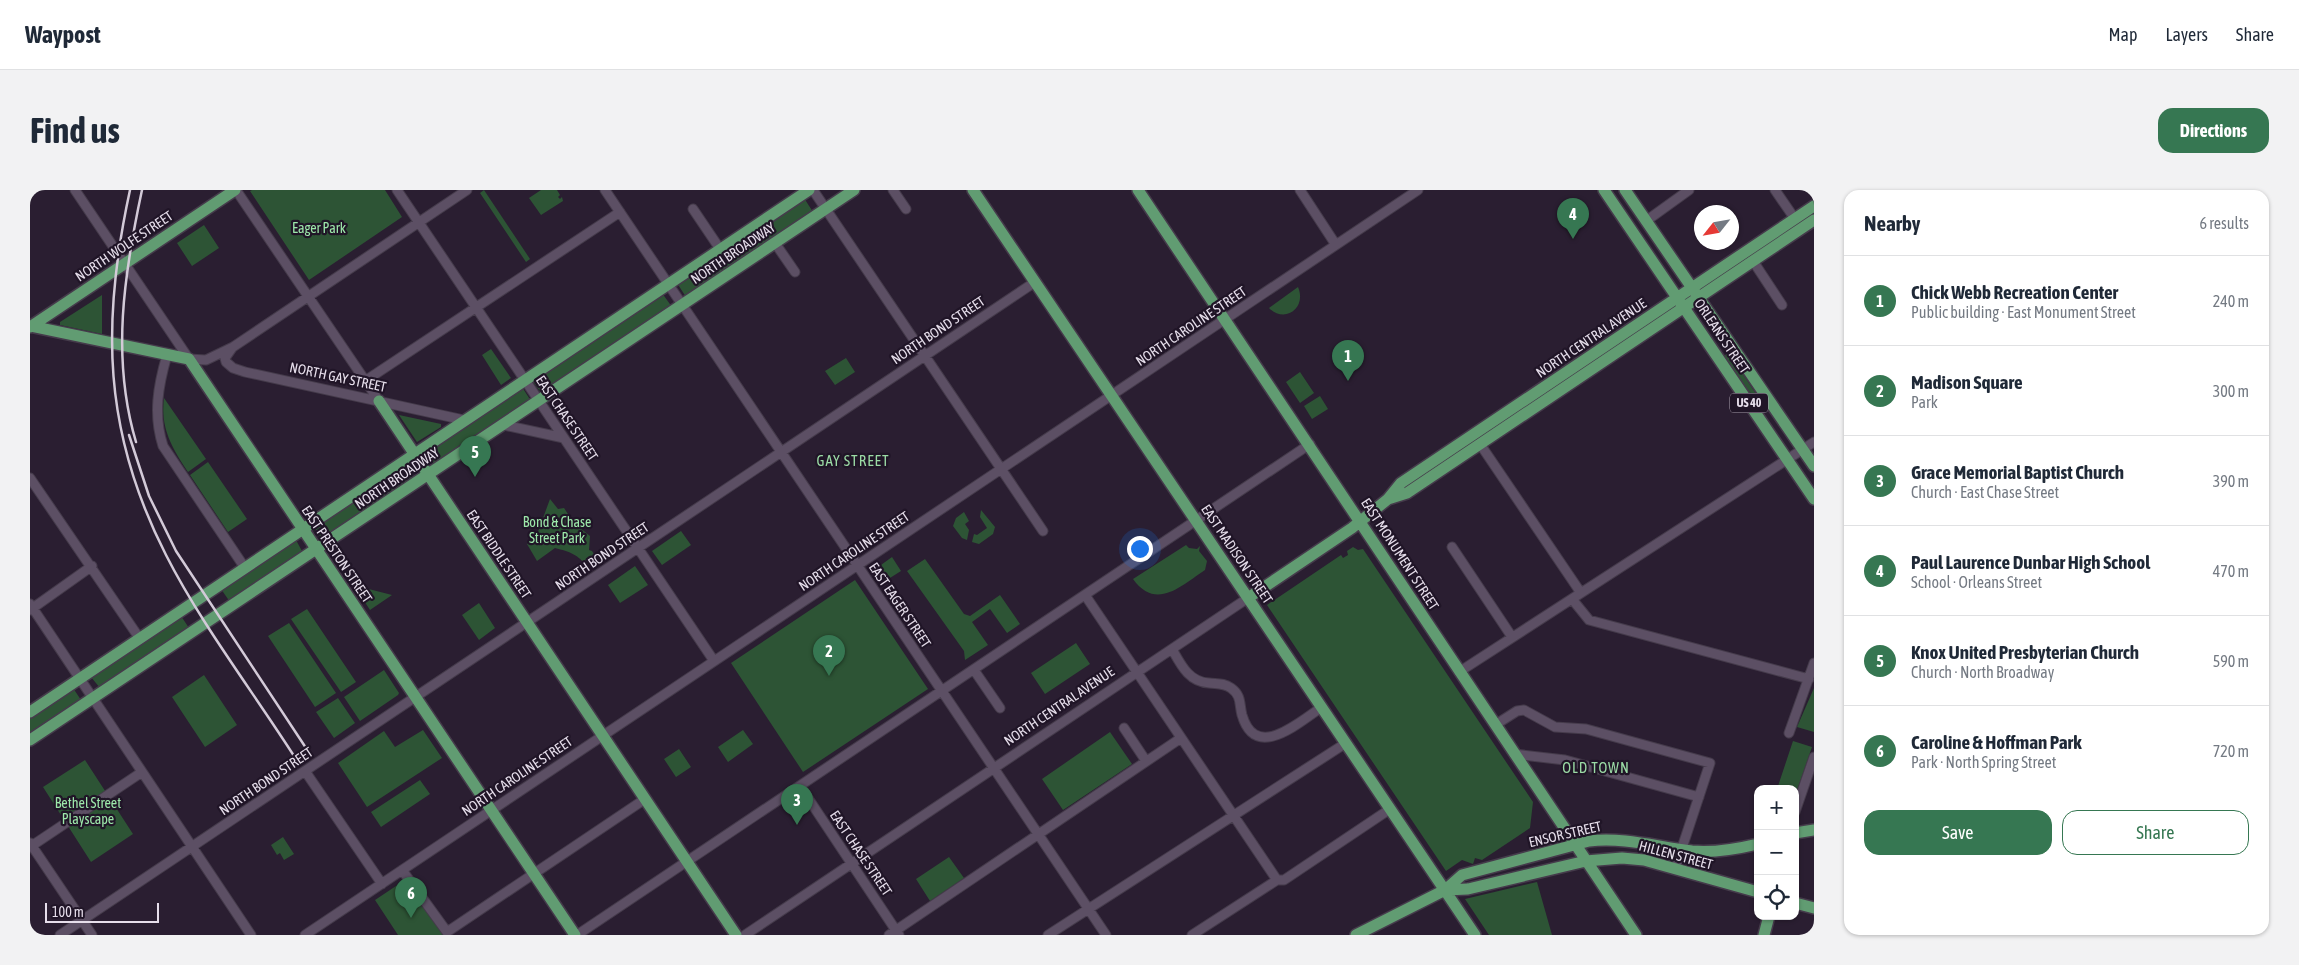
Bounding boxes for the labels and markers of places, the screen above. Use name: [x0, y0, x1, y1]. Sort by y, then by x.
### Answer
pin: 4: [1557, 198, 1589, 239]
pin: 1: [1332, 340, 1364, 381]
pin: 5: [459, 436, 491, 477]
pin: 2: [813, 635, 845, 676]
pin: 3: [781, 784, 813, 825]
pin: 6: [395, 877, 427, 918]

